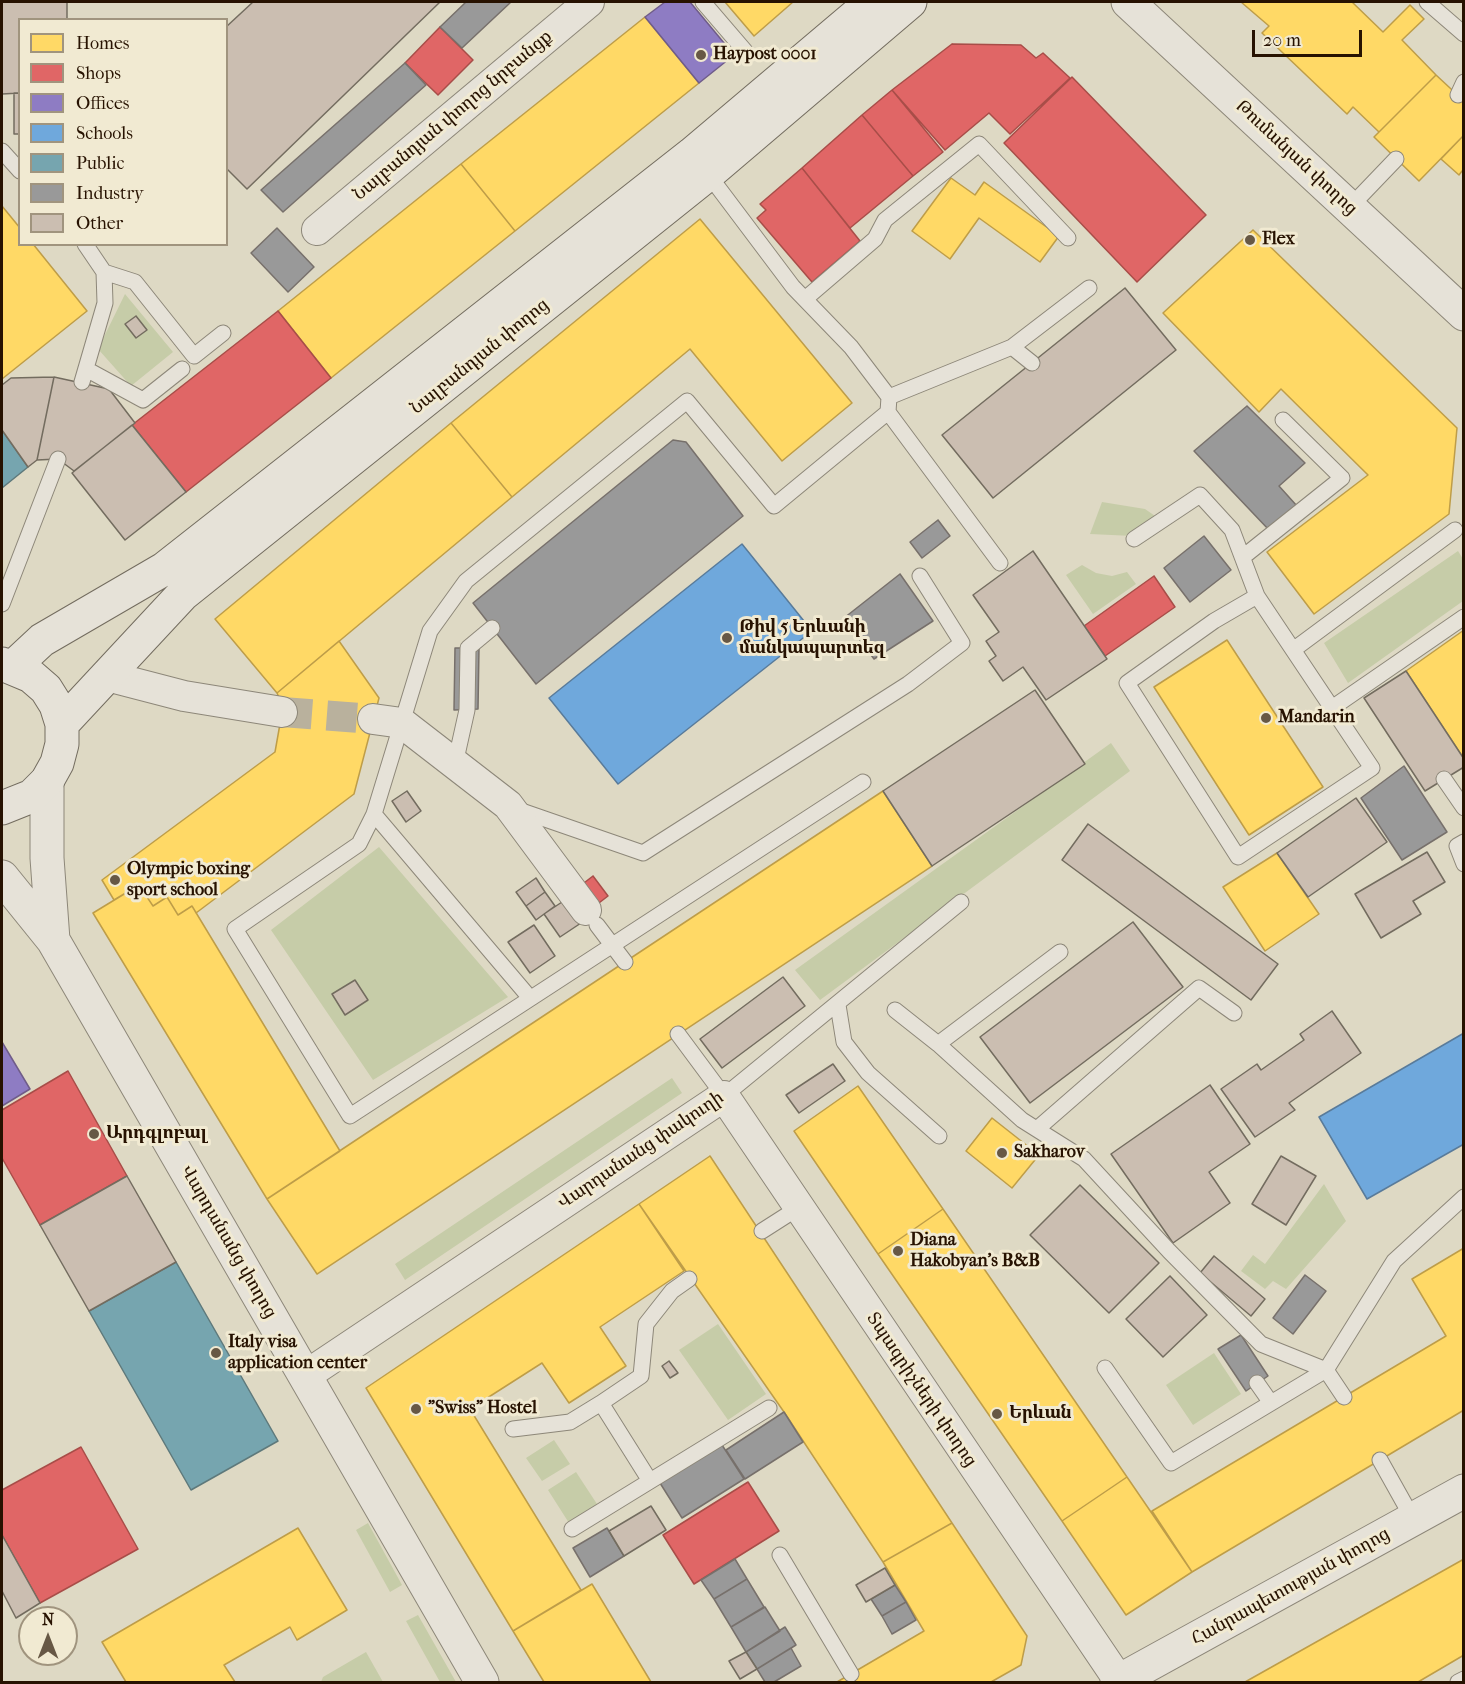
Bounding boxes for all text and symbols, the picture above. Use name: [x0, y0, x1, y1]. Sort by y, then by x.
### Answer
legend: [18, 18, 228, 246]
scale bar: [1255, 18, 1364, 56]
street label: Նալբանդյան փողոց նրբանցք: [349, 26, 557, 206]
text: 20 m: [1263, 30, 1301, 51]
text: Homes: [76, 33, 130, 54]
place label: Haypost 0001: [713, 44, 817, 66]
marker: Haypost 0001: [694, 48, 708, 62]
text: Shops: [76, 63, 121, 84]
text: Offices: [76, 93, 129, 114]
street label: Թումանյան փողոց: [1231, 96, 1361, 220]
text: Schools: [76, 123, 133, 144]
text: Public: [76, 153, 124, 174]
text: Industry: [76, 183, 144, 204]
text: Other: [76, 213, 123, 234]
place label: Flex: [1262, 229, 1295, 251]
marker: Flex: [1243, 233, 1257, 247]
street label: Նալբանդյան փողոց: [406, 295, 554, 419]
place label: Թիվ 5 Երևանի մանկապարտեզ: [739, 617, 885, 660]
marker: Թիվ 5 Երևանի մանկապարտեզ: [720, 631, 734, 645]
place label: Mandarin: [1278, 707, 1355, 729]
marker: Mandarin: [1259, 711, 1273, 725]
place label: Olympic boxing sport school: [127, 859, 250, 902]
marker: Olympic boxing sport school: [108, 873, 122, 887]
street label: Վարդանանց փակուղի: [554, 1087, 728, 1215]
place label: Արդգլոբալ: [106, 1123, 207, 1145]
marker: Արդգլոբալ: [87, 1127, 101, 1141]
place label: Sakharov: [1014, 1142, 1085, 1164]
marker: Sakharov: [995, 1146, 1009, 1160]
street label: Վարդանանց փողոց: [175, 1162, 281, 1322]
place label: Diana Hakobyan’s B&B: [910, 1230, 1040, 1272]
marker: Diana Hakobyan’s B&B: [891, 1244, 905, 1258]
street label: Տպագրիչների փողոց: [861, 1309, 981, 1471]
place label: Italy visa application center: [228, 1332, 367, 1374]
marker: Italy visa application center: [209, 1346, 223, 1360]
place label: "Swiss" Hostel: [428, 1398, 537, 1420]
marker: "Swiss" Hostel: [409, 1402, 423, 1416]
place label: Երևան: [1009, 1403, 1072, 1425]
marker: Երևան: [990, 1407, 1004, 1421]
street label: Հանրապետության փողոց: [1188, 1523, 1394, 1651]
north arrow: [18, 1606, 78, 1666]
text: N: [42, 1610, 54, 1629]

